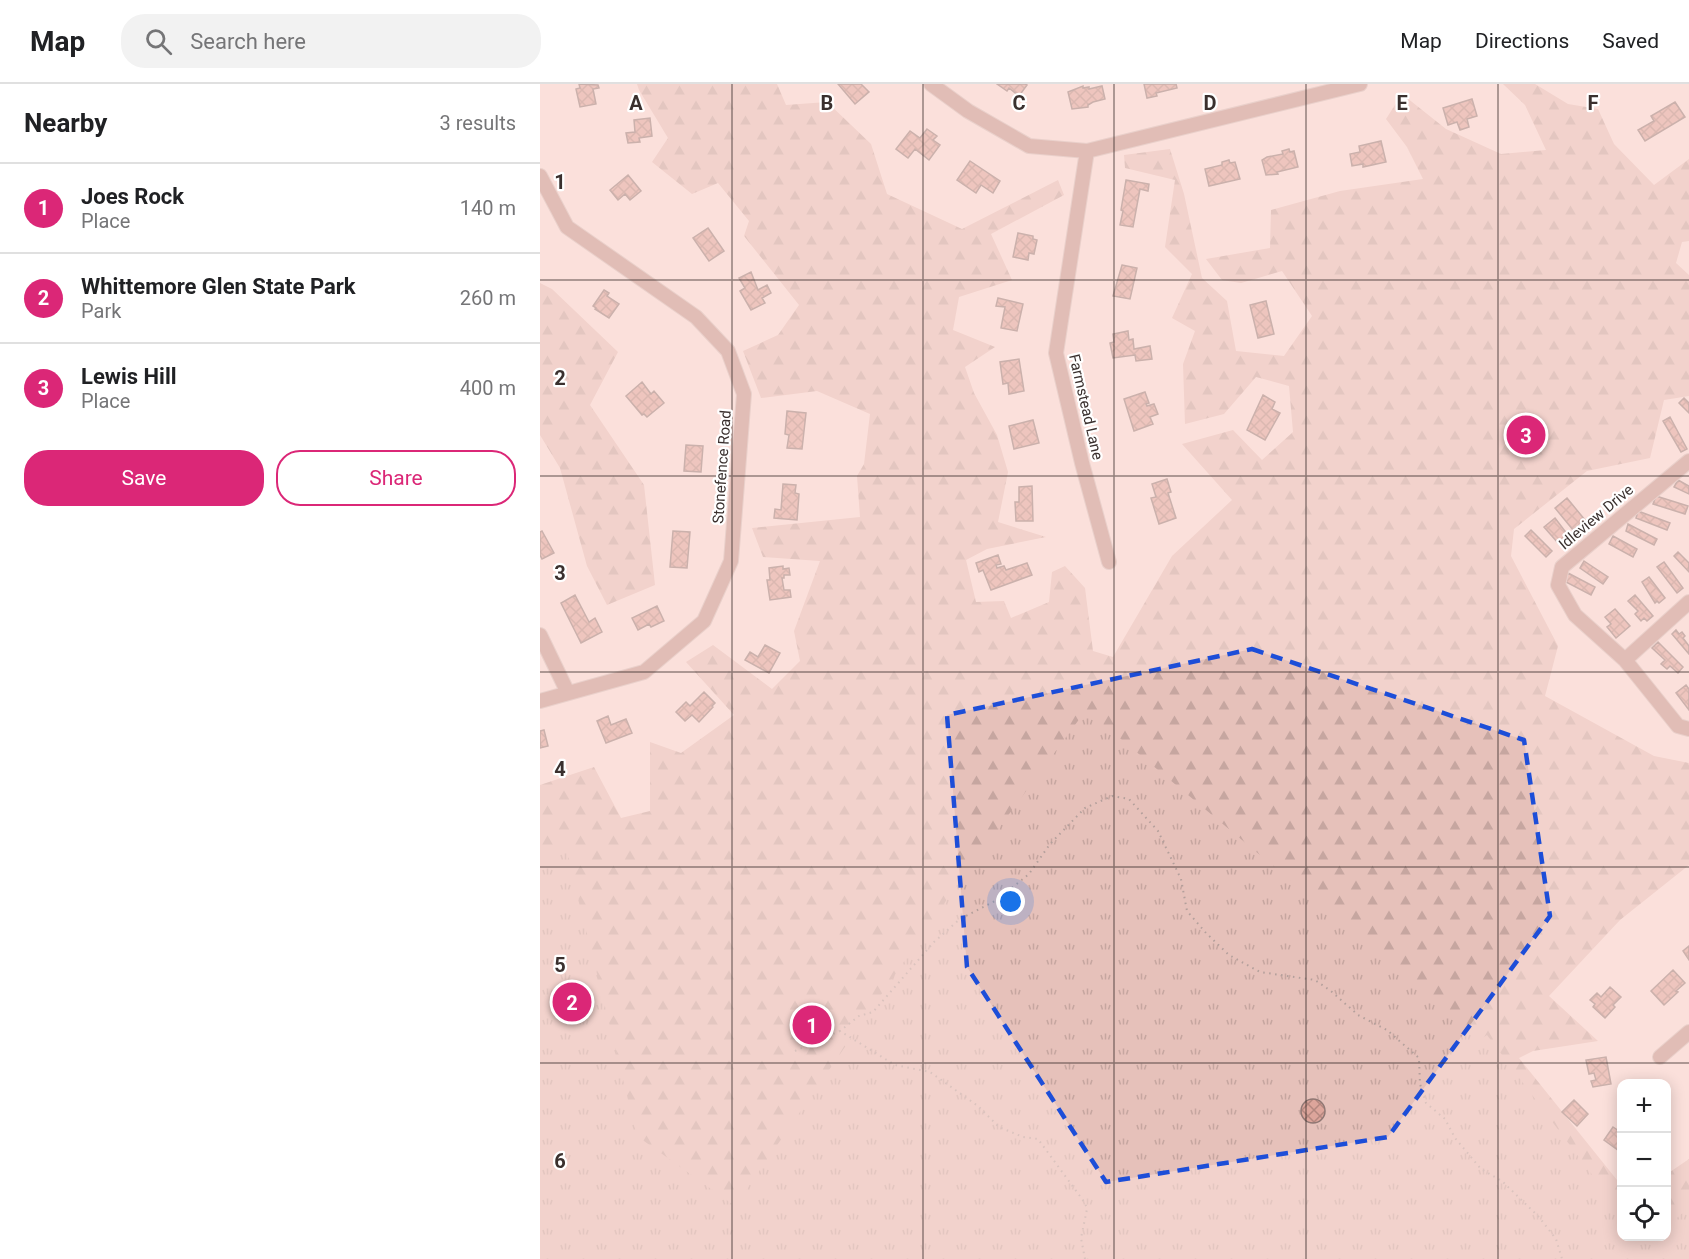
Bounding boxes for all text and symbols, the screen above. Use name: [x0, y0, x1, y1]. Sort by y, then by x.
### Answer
search box: [121, 14, 541, 68]
text: Map: [30, 25, 85, 58]
icon: search: [142, 25, 175, 58]
text: Search here: [190, 29, 306, 54]
text: Map: [1400, 29, 1442, 53]
text: Directions: [1475, 29, 1569, 53]
text: Saved: [1602, 29, 1659, 53]
text: A: [629, 91, 643, 115]
text: B: [821, 91, 833, 115]
text: C: [1012, 91, 1026, 115]
text: D: [1204, 91, 1217, 115]
text: E: [1396, 91, 1408, 115]
text: F: [1588, 91, 1599, 115]
text: Nearby: [24, 108, 107, 138]
text: 3 results: [440, 111, 516, 135]
text: 1: [554, 170, 566, 194]
text: Joes Rock: [81, 184, 184, 209]
text: 1: [38, 196, 49, 220]
text: 140 m: [460, 196, 516, 220]
text: Place: [81, 209, 130, 233]
text: Whittemore Glen State Park: [81, 274, 356, 299]
text: 2: [38, 286, 49, 310]
text: 260 m: [460, 286, 516, 310]
text: Park: [81, 299, 121, 323]
street label: Farmstead Lane: [1065, 352, 1107, 462]
text: Lewis Hill: [81, 364, 177, 389]
text: 2: [554, 366, 566, 390]
text: 3: [38, 376, 49, 400]
text: 400 m: [460, 376, 516, 400]
text: Place: [81, 389, 130, 413]
street label: Stonefence Road: [709, 410, 735, 524]
pin: 3: [1506, 412, 1546, 458]
button: Save: [24, 450, 264, 506]
button: Share: [276, 450, 516, 506]
street label: Idleview Drive: [1555, 481, 1637, 553]
text: 3: [554, 561, 566, 585]
text: 4: [554, 757, 566, 781]
your location: [996, 887, 1025, 916]
text: 5: [554, 953, 566, 977]
pin: 2: [552, 980, 591, 1024]
pin: 1: [792, 1002, 832, 1048]
map controls: [1617, 1079, 1671, 1241]
button: +: [1617, 1079, 1671, 1133]
button: −: [1617, 1133, 1671, 1187]
text: 6: [554, 1149, 566, 1173]
button: locate: [1617, 1187, 1671, 1241]

